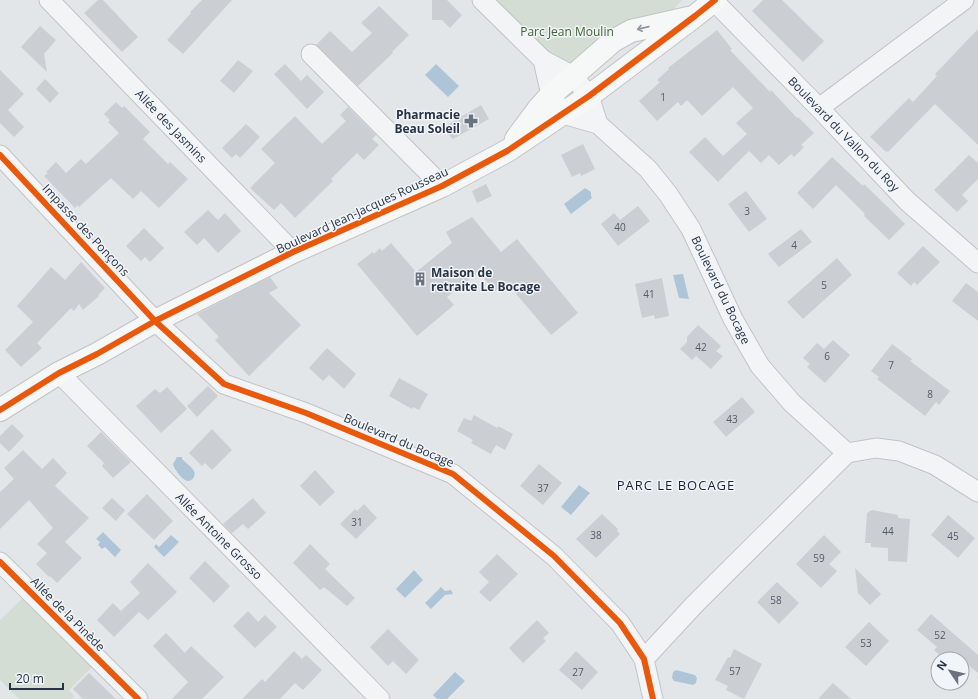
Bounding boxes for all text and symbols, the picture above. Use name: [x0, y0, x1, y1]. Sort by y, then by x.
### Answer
park label: Parc Jean Moulin: [520, 23, 614, 40]
one-way arrow: [637, 25, 650, 33]
street label: Boulevard du Vallon du Roy: [784, 73, 904, 196]
street label: Allée des Jasmins: [132, 86, 211, 167]
house number: 1: [660, 90, 666, 104]
place label: Pharmacie Beau Soleil: [394, 106, 460, 137]
pharmacy icon: Pharmacie Beau Soleil: [463, 113, 479, 129]
street label: Boulevard Jean-Jacques Rousseau: [273, 163, 451, 257]
street label: Impasse des Ponçons: [39, 180, 134, 280]
house number: 3: [744, 204, 750, 218]
house number: 40: [614, 220, 626, 234]
street label: Boulevard du Bocage: [687, 233, 755, 347]
house number: 4: [791, 238, 797, 252]
place label: Maison de retraite Le Bocage: [431, 264, 540, 295]
building icon: Maison de retraite Le Bocage: [412, 271, 428, 287]
house number: 5: [821, 278, 827, 292]
house number: 41: [643, 287, 655, 301]
house number: 42: [695, 340, 707, 354]
house number: 6: [824, 349, 830, 363]
house number: 7: [888, 358, 894, 372]
house number: 8: [927, 387, 933, 401]
street label: Boulevard du Bocage: [341, 409, 457, 471]
house number: 43: [726, 412, 738, 426]
district label: PARC LE BOCAGE: [617, 476, 735, 494]
house number: 37: [537, 481, 549, 495]
street label: Allée Antoine Grosso: [172, 489, 266, 583]
house number: 31: [351, 515, 363, 529]
house number: 44: [882, 524, 894, 538]
house number: 38: [590, 528, 602, 542]
house number: 45: [947, 529, 959, 543]
house number: 59: [813, 551, 825, 565]
street label: Allée de la Pinède: [27, 573, 109, 655]
house number: 58: [770, 593, 782, 607]
house number: 52: [934, 628, 946, 642]
house number: 53: [860, 636, 872, 650]
north arrow: [930, 651, 970, 691]
text: N: [933, 657, 950, 673]
house number: 57: [729, 664, 741, 678]
scale bar: [10, 665, 63, 691]
house number: 27: [572, 665, 584, 679]
text: 20 m: [16, 670, 44, 687]

